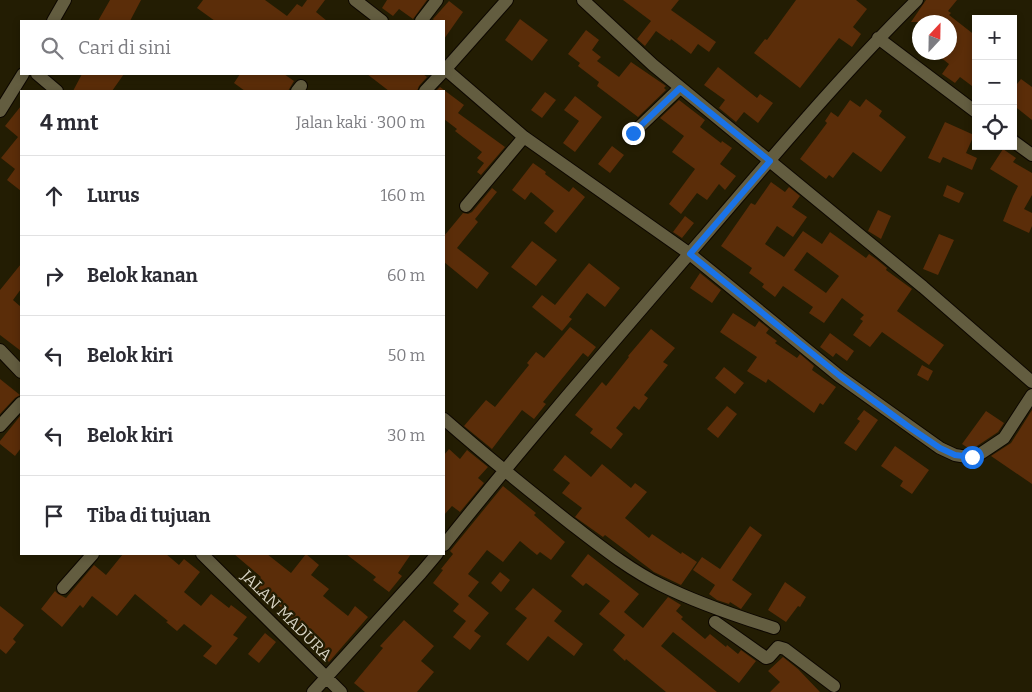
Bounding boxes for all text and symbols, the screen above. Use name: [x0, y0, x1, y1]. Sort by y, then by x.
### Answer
north arrow: [912, 15, 957, 60]
map controls: [972, 15, 1017, 150]
button: +: [972, 15, 1017, 60]
search box: [20, 20, 445, 75]
icon: search: [38, 34, 66, 62]
text: Cari di sini: [78, 36, 171, 59]
button: −: [972, 60, 1017, 105]
button: locate: [972, 105, 1017, 150]
text: 4 mnt: [40, 110, 98, 136]
text: Jalan kaki · 300 m: [296, 113, 425, 132]
route end: [622, 122, 645, 145]
icon: ahead: [40, 182, 68, 210]
text: Lurus: [87, 184, 140, 207]
text: 160 m: [380, 186, 425, 205]
icon: right: [40, 262, 68, 290]
text: Belok kanan: [87, 264, 198, 287]
text: 60 m: [387, 266, 425, 285]
icon: left: [40, 342, 68, 370]
text: Belok kiri: [87, 344, 173, 367]
text: 50 m: [388, 346, 425, 365]
icon: left: [40, 422, 68, 450]
text: Belok kiri: [87, 424, 173, 447]
text: 30 m: [387, 426, 425, 445]
route start: [961, 446, 984, 469]
icon: arrive: [40, 502, 68, 530]
text: Tiba di tujuan: [87, 504, 211, 527]
street label: JALAN MADURA: [237, 565, 336, 665]

